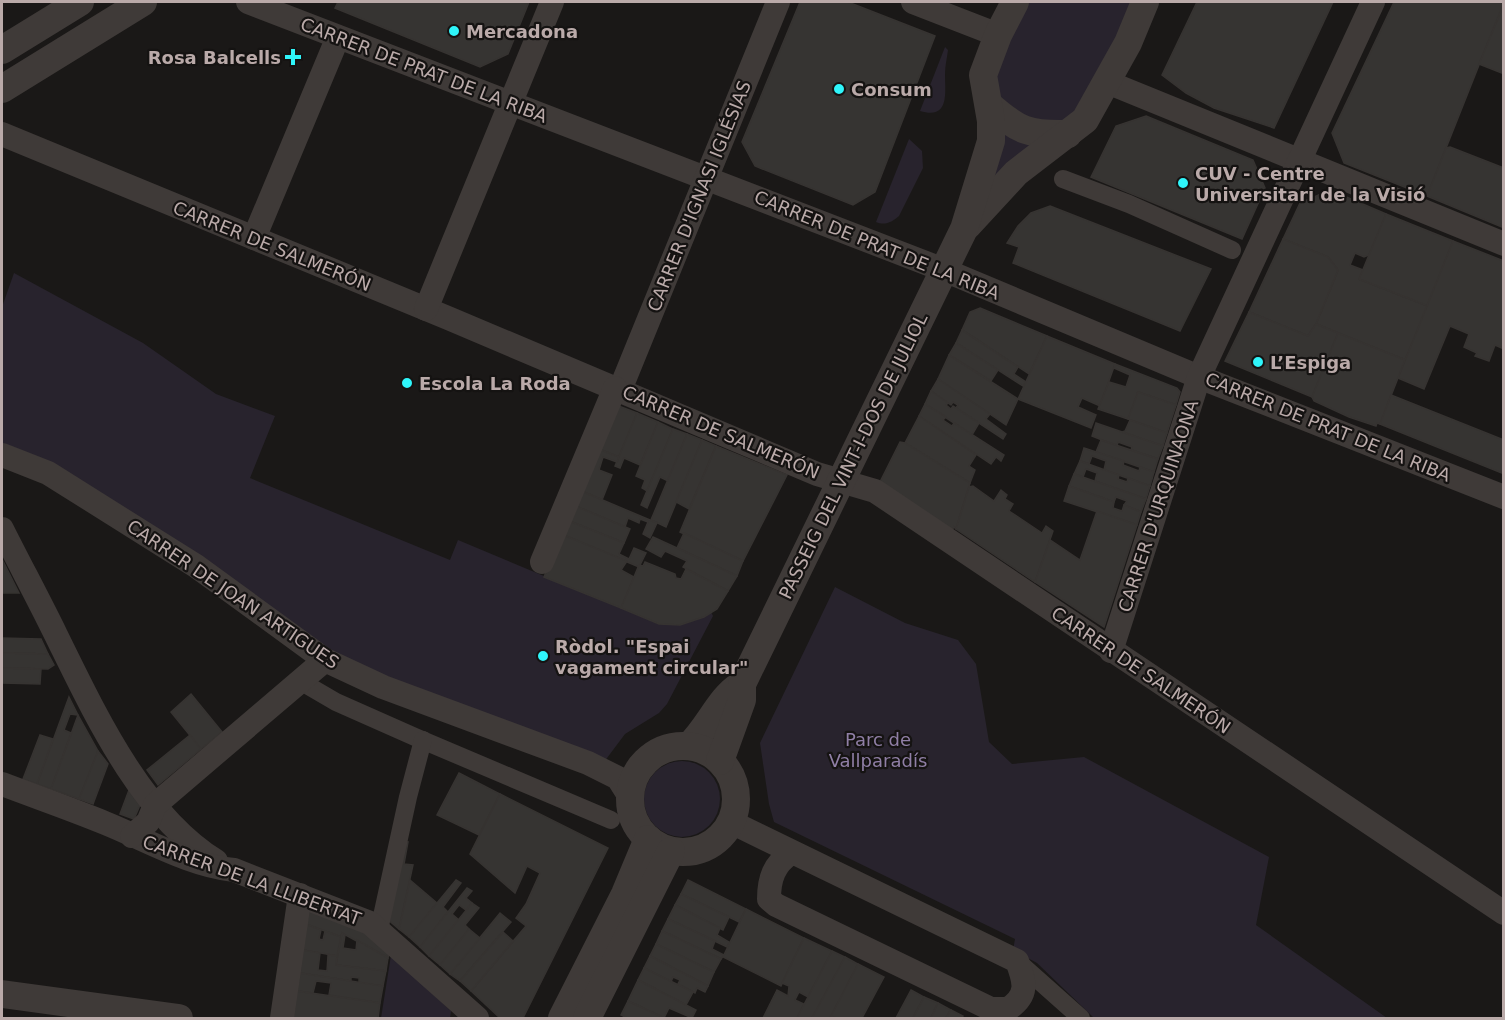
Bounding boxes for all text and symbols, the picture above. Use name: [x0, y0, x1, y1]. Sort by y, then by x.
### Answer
street label: CARRER DE PRAT DE LA RIBA: [298, 13, 551, 127]
place label: Mercadona: [466, 21, 578, 42]
marker: Mercadona: [447, 24, 461, 38]
place label: Rosa Balcells: [148, 47, 281, 68]
marker: Rosa Balcells: [286, 50, 300, 64]
street label: CARRER D'IGNASI IGLÉSIAS: [643, 78, 755, 314]
place label: Consum: [851, 79, 932, 100]
marker: Consum: [832, 82, 846, 96]
place label: CUV - Centre Universitari de la Visió: [1195, 163, 1425, 205]
marker: CUV - Centre Universitari de la Visió: [1176, 176, 1190, 190]
street label: CARRER DE PRAT DE LA RIBA: [751, 186, 1003, 304]
street label: CARRER DE SALMERÓN: [170, 197, 374, 295]
street label: PASSEIG DEL VINT-I-DOS DE JULIOL: [774, 310, 932, 602]
place label: L’Espiga: [1270, 352, 1351, 373]
marker: L’Espiga: [1251, 355, 1265, 369]
street label: CARRER DE PRAT DE LA RIBA: [1202, 368, 1454, 486]
place label: Escola La Roda: [419, 373, 571, 394]
marker: Escola La Roda: [400, 376, 414, 390]
street label: CARRER DE SALMERÓN: [620, 381, 822, 483]
street label: CARRER D'URQUINAONA: [1114, 397, 1203, 615]
street label: CARRER DE JOAN ARTIGUES: [123, 515, 343, 673]
street label: CARRER DE SALMERÓN: [1047, 602, 1235, 738]
place label: Ròdol. "Espai vagament circular": [555, 636, 748, 678]
marker: Ròdol. "Espai vagament circular": [536, 649, 550, 663]
park label: Parc de Vallparadís: [829, 729, 927, 771]
street label: CARRER DE LA LLIBERTAT: [140, 831, 365, 930]

